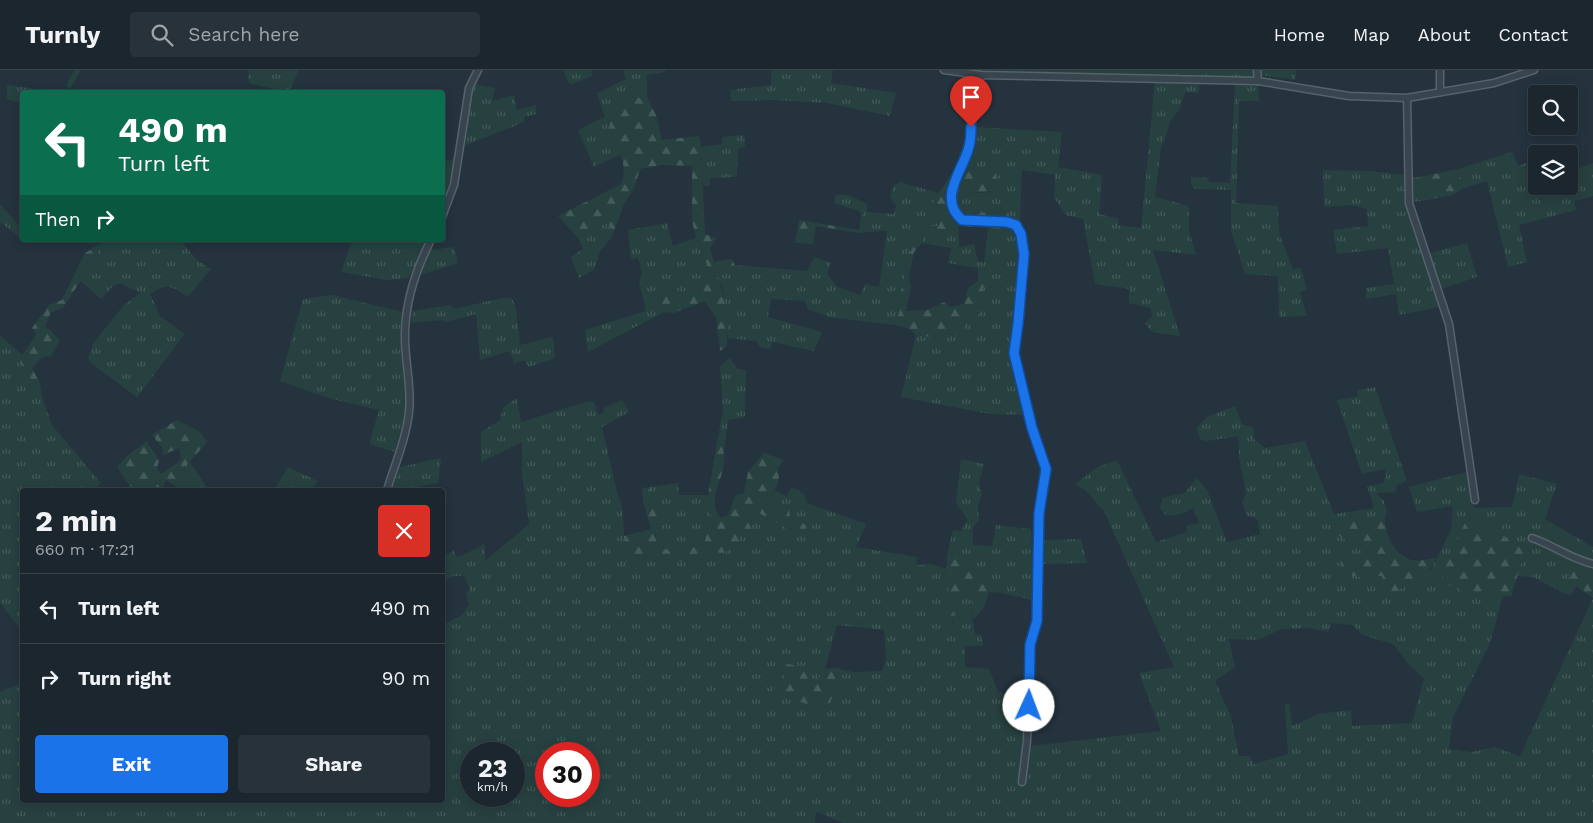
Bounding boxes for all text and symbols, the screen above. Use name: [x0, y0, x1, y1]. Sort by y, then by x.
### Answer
search box: [130, 12, 480, 57]
text: Turnly: [25, 21, 100, 49]
icon: search: [148, 21, 176, 49]
text: Search here: [188, 23, 300, 46]
text: Home: [1274, 24, 1325, 45]
text: Map: [1353, 24, 1390, 45]
text: About: [1418, 24, 1470, 45]
text: Contact: [1498, 24, 1568, 45]
pin: [950, 76, 992, 127]
icon: arrive: [957, 83, 985, 111]
map controls: [1528, 85, 1578, 195]
button: search: [1528, 85, 1578, 135]
text: 490 m: [118, 109, 228, 151]
icon: left: [35, 110, 100, 175]
button: layers: [1528, 145, 1578, 195]
text: Turn left: [118, 151, 210, 176]
icon: right: [91, 205, 119, 233]
text: Then: [35, 208, 81, 231]
text: 2 min: [35, 503, 117, 538]
button: close: [378, 505, 430, 557]
text: 660 m · 17:21: [35, 540, 135, 559]
icon: left: [35, 595, 63, 623]
text: Turn left: [78, 597, 159, 620]
text: 490 m: [370, 597, 430, 620]
icon: right: [35, 665, 63, 693]
text: Turn right: [78, 667, 171, 690]
text: 90 m: [382, 667, 430, 690]
position arrow: [1002, 679, 1054, 731]
button: Exit: [35, 735, 228, 793]
button: Share: [238, 735, 430, 793]
speed limit sign: 30: [535, 742, 600, 807]
text: 23: [478, 754, 507, 783]
text: km/h: [477, 780, 508, 794]

